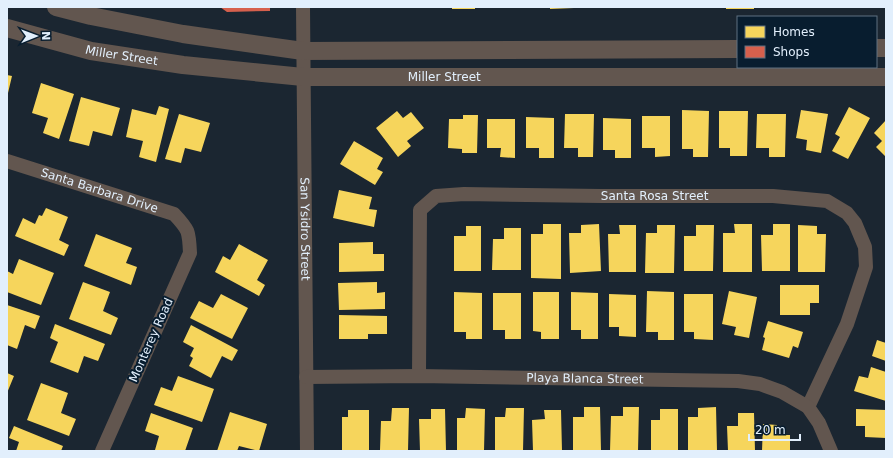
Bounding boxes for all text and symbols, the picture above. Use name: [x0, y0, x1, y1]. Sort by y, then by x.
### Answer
north arrow: [16, 16, 56, 56]
legend: [737, 16, 877, 68]
text: Homes: [773, 25, 815, 39]
text: N: [39, 31, 52, 41]
street label: Miller Street: [84, 43, 159, 68]
text: Shops: [773, 45, 809, 59]
street label: Miller Street: [408, 70, 481, 84]
street label: Santa Barbara Drive: [39, 165, 160, 215]
street label: San Ysidro Street: [298, 177, 312, 281]
street label: Santa Rosa Street: [601, 189, 709, 203]
street label: Monterey Road: [126, 296, 176, 384]
street label: Playa Blanca Street: [526, 371, 644, 387]
scale bar: [749, 416, 800, 442]
text: 20 m: [755, 423, 786, 437]

